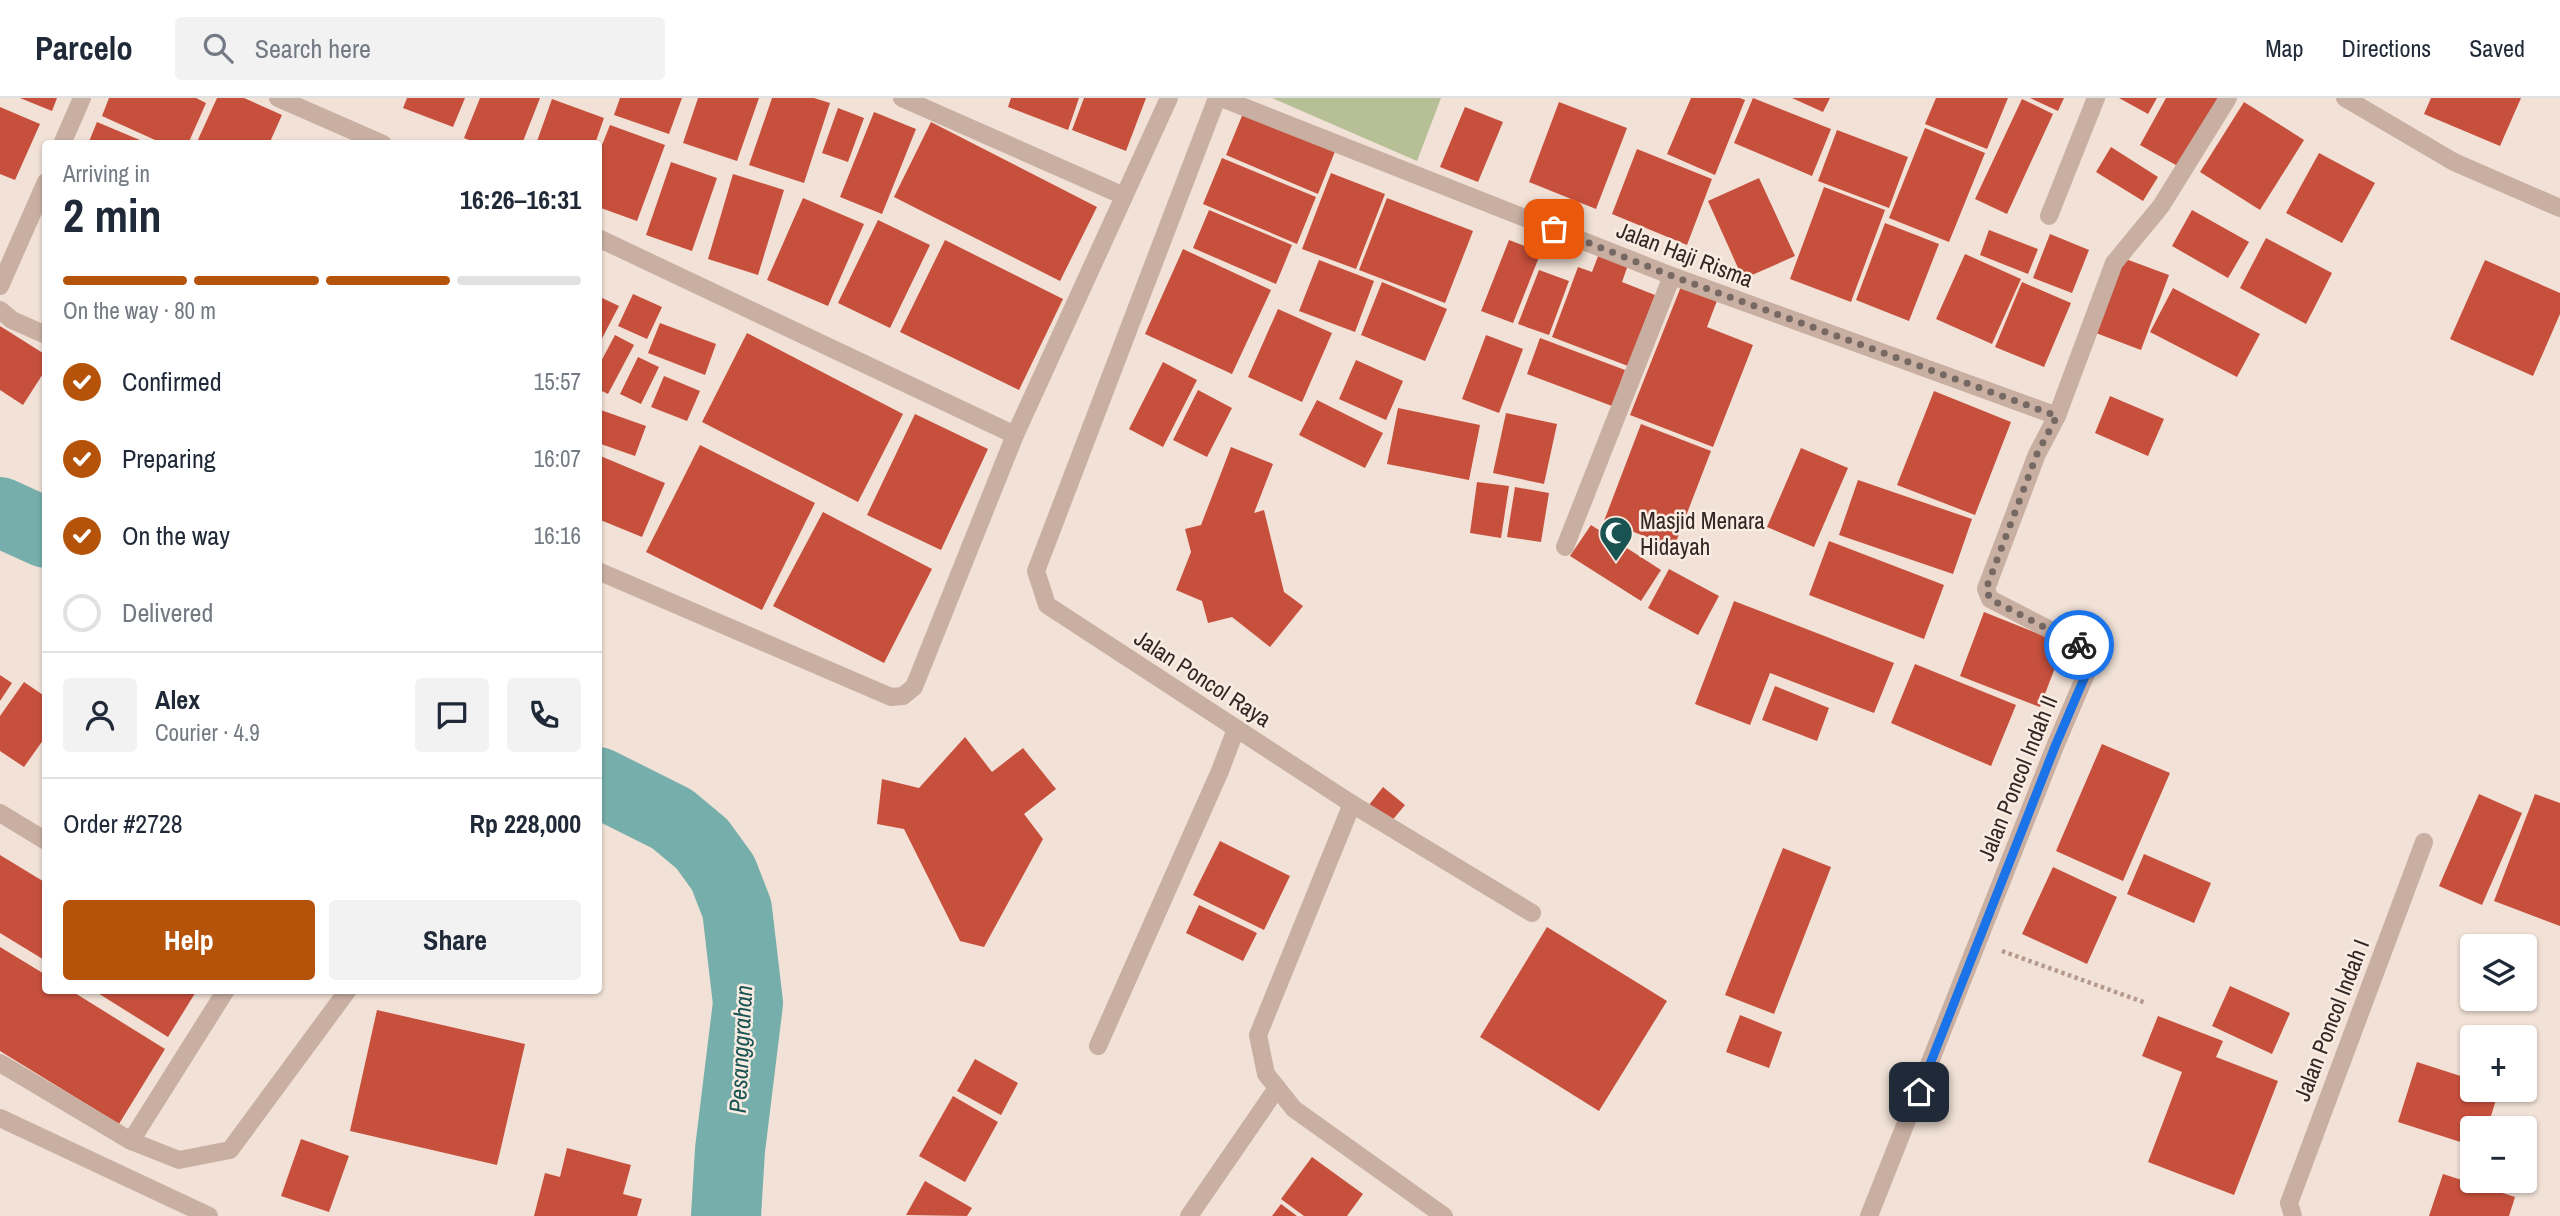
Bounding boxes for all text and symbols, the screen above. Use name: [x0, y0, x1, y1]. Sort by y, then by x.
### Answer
search box: [175, 17, 665, 80]
text: Parcelo: [35, 26, 133, 70]
icon: search: [199, 29, 237, 67]
text: Search here: [255, 31, 371, 66]
text: Map: [2265, 32, 2303, 64]
text: Directions: [2341, 32, 2431, 64]
text: Saved: [2469, 32, 2525, 64]
text: Arriving in: [63, 158, 150, 189]
text: 16:26–16:31: [460, 182, 581, 217]
text: 2 min: [63, 184, 162, 246]
pin: [1524, 199, 1584, 259]
icon: bag: [1535, 210, 1573, 248]
street label: Jalan Haji Risma: [1612, 214, 1758, 294]
text: On the way · 80 m: [63, 295, 216, 326]
icon: check: [63, 363, 101, 401]
text: Confirmed: [122, 364, 222, 399]
text: 15:57: [534, 366, 581, 397]
icon: check: [63, 440, 101, 478]
text: Preparing: [122, 441, 216, 476]
text: 16:07: [534, 443, 581, 474]
place label: Masjid Menara Hidayah: [1640, 505, 1765, 562]
mosque icon: Masjid Menara Hidayah: [1597, 514, 1635, 563]
icon: check: [63, 517, 101, 555]
text: On the way: [122, 518, 230, 553]
text: 16:16: [534, 520, 581, 551]
text: Delivered: [122, 595, 213, 630]
courier: [2044, 610, 2114, 680]
street label: Jalan Poncol Raya: [1129, 622, 1278, 734]
icon: bike: [2060, 626, 2098, 664]
button: person: [63, 678, 137, 752]
button: chat: [415, 678, 489, 752]
button: phone: [507, 678, 581, 752]
text: Alex: [155, 682, 200, 717]
street label: Jalan Poncol Indah II: [1970, 691, 2064, 865]
text: Courier · 4.9: [155, 717, 260, 748]
text: Order #2728: [63, 806, 183, 841]
text: Rp 228,000: [470, 806, 581, 841]
button: Help: [63, 900, 315, 980]
button: Share: [329, 900, 581, 980]
map controls: [2460, 934, 2537, 1193]
button: layers: [2460, 934, 2537, 1011]
street label: Jalan Poncol Indah I: [2286, 935, 2376, 1105]
water label: Pesanggrahan: [721, 984, 759, 1114]
button: +: [2460, 1025, 2537, 1102]
pin: [1889, 1062, 1949, 1122]
icon: home: [1900, 1073, 1938, 1111]
button: −: [2460, 1116, 2537, 1193]

